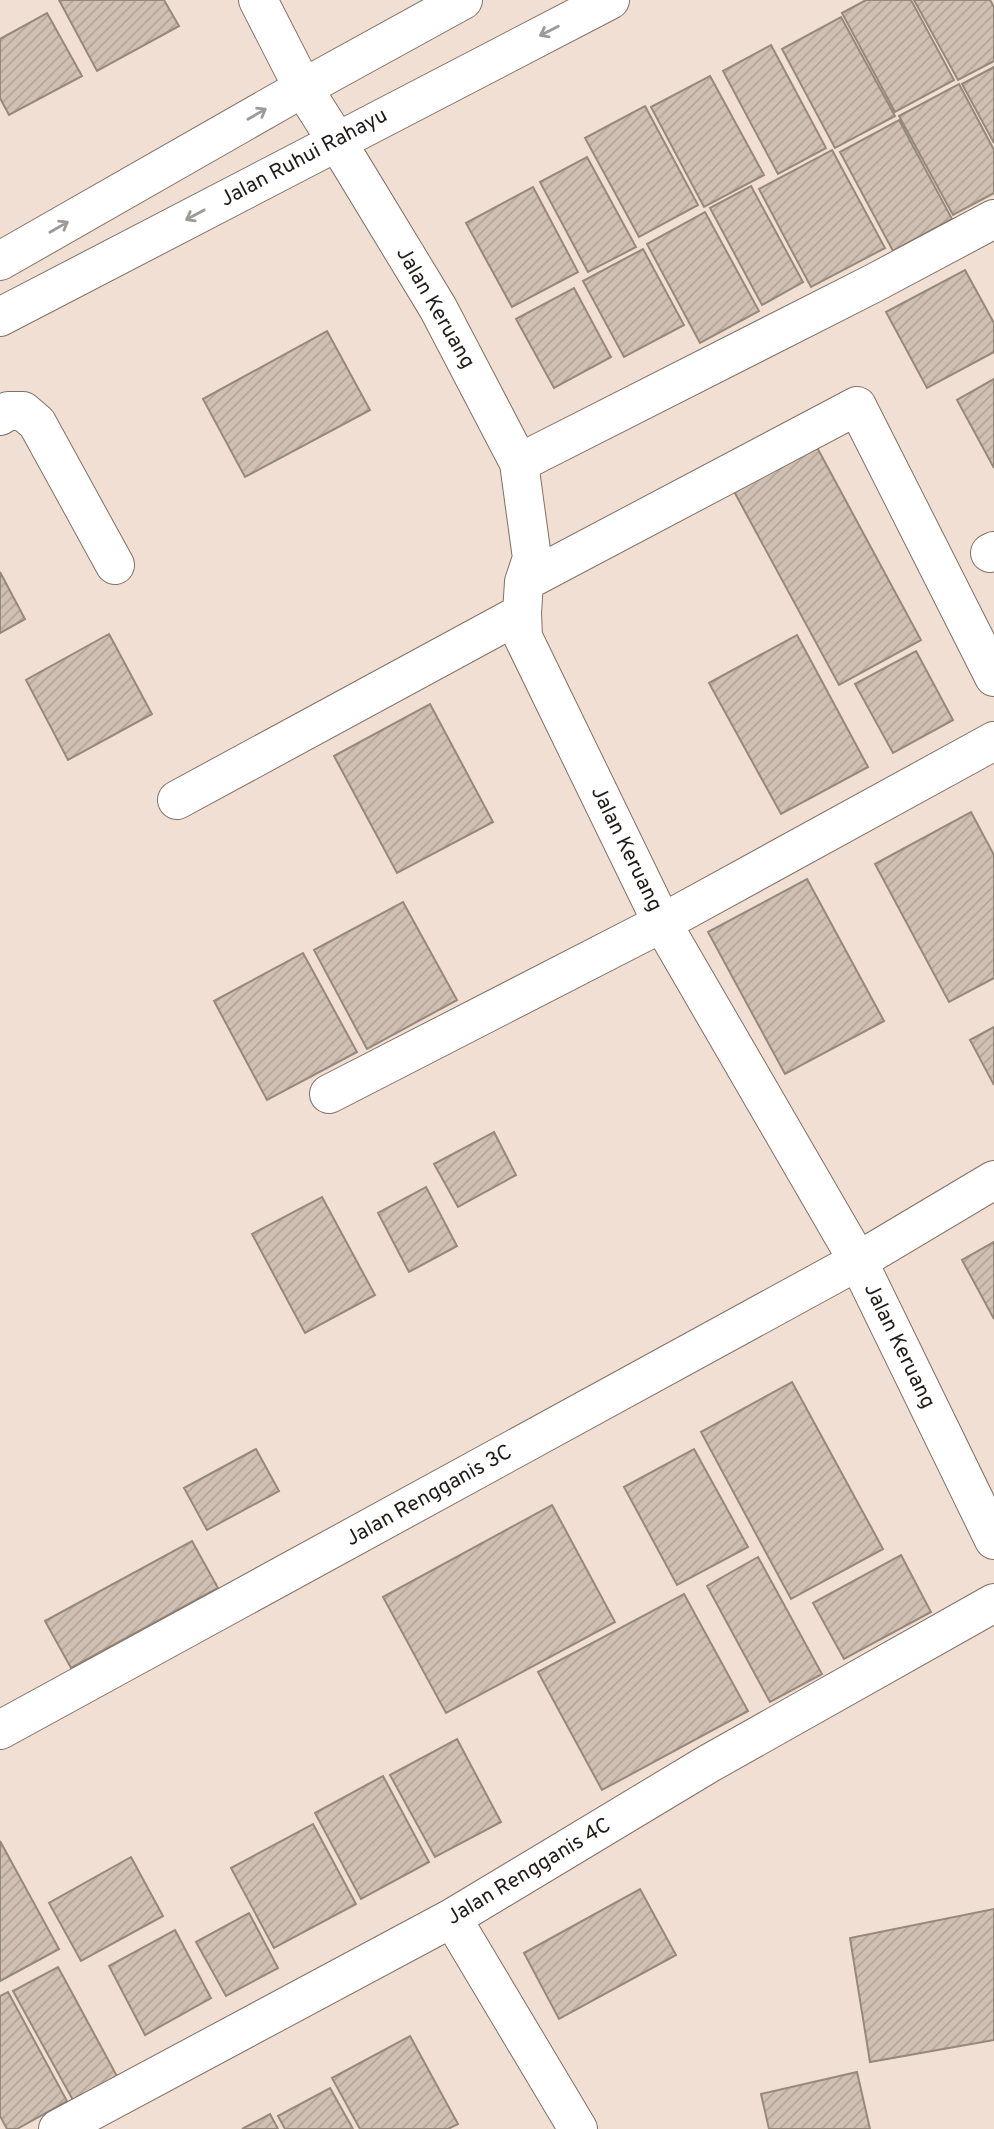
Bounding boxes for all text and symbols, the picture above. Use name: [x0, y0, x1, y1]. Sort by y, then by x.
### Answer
one-way arrow: [539, 25, 560, 39]
street label: Jalan Ruhui Rahayu: [215, 102, 393, 214]
one-way arrow: [246, 107, 266, 121]
one-way arrow: [185, 208, 205, 222]
one-way arrow: [49, 220, 69, 234]
street label: Jalan Keruang: [389, 242, 481, 374]
street label: Jalan Keruang: [584, 782, 668, 916]
street label: Jalan Keruang: [857, 1279, 941, 1413]
street label: Jalan Rengganis 3C: [341, 1439, 517, 1553]
street label: Jalan Rengganis 4C: [442, 1812, 616, 1932]

